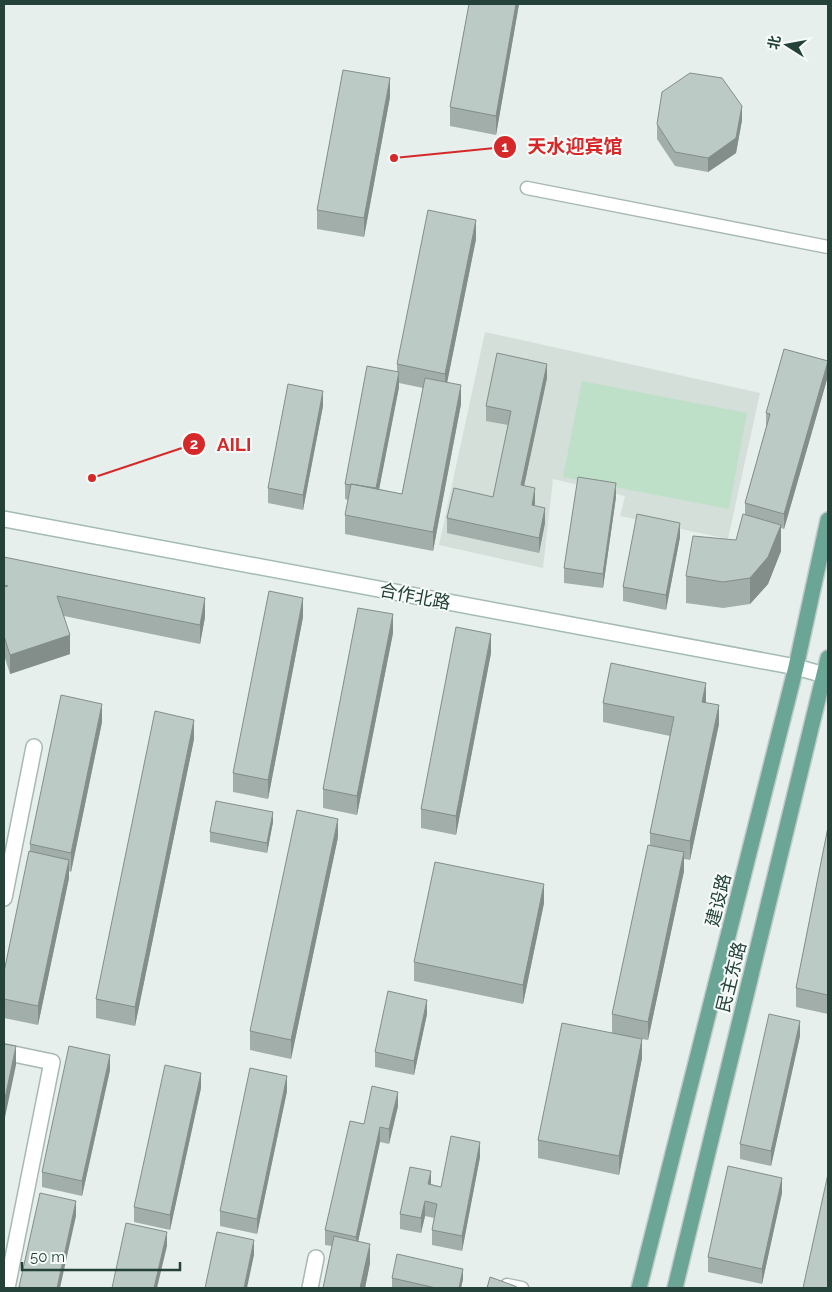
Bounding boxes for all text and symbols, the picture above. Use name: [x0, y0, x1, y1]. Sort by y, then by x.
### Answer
north arrow: [762, 20, 812, 70]
text: 北: [765, 34, 783, 51]
callout: 天水迎宾馆: [493, 130, 633, 164]
text: 天水迎宾馆: [527, 135, 623, 157]
text: 1: [501, 138, 509, 156]
callout: AILI: [181, 427, 261, 461]
text: AILI: [217, 433, 251, 455]
text: 2: [190, 435, 198, 453]
street label: 合作北路: [378, 579, 452, 613]
street label: 建设路: [701, 871, 735, 929]
street label: 民主东路: [712, 940, 750, 1014]
scale bar: [22, 1240, 180, 1272]
text: 50 m: [30, 1248, 65, 1266]

